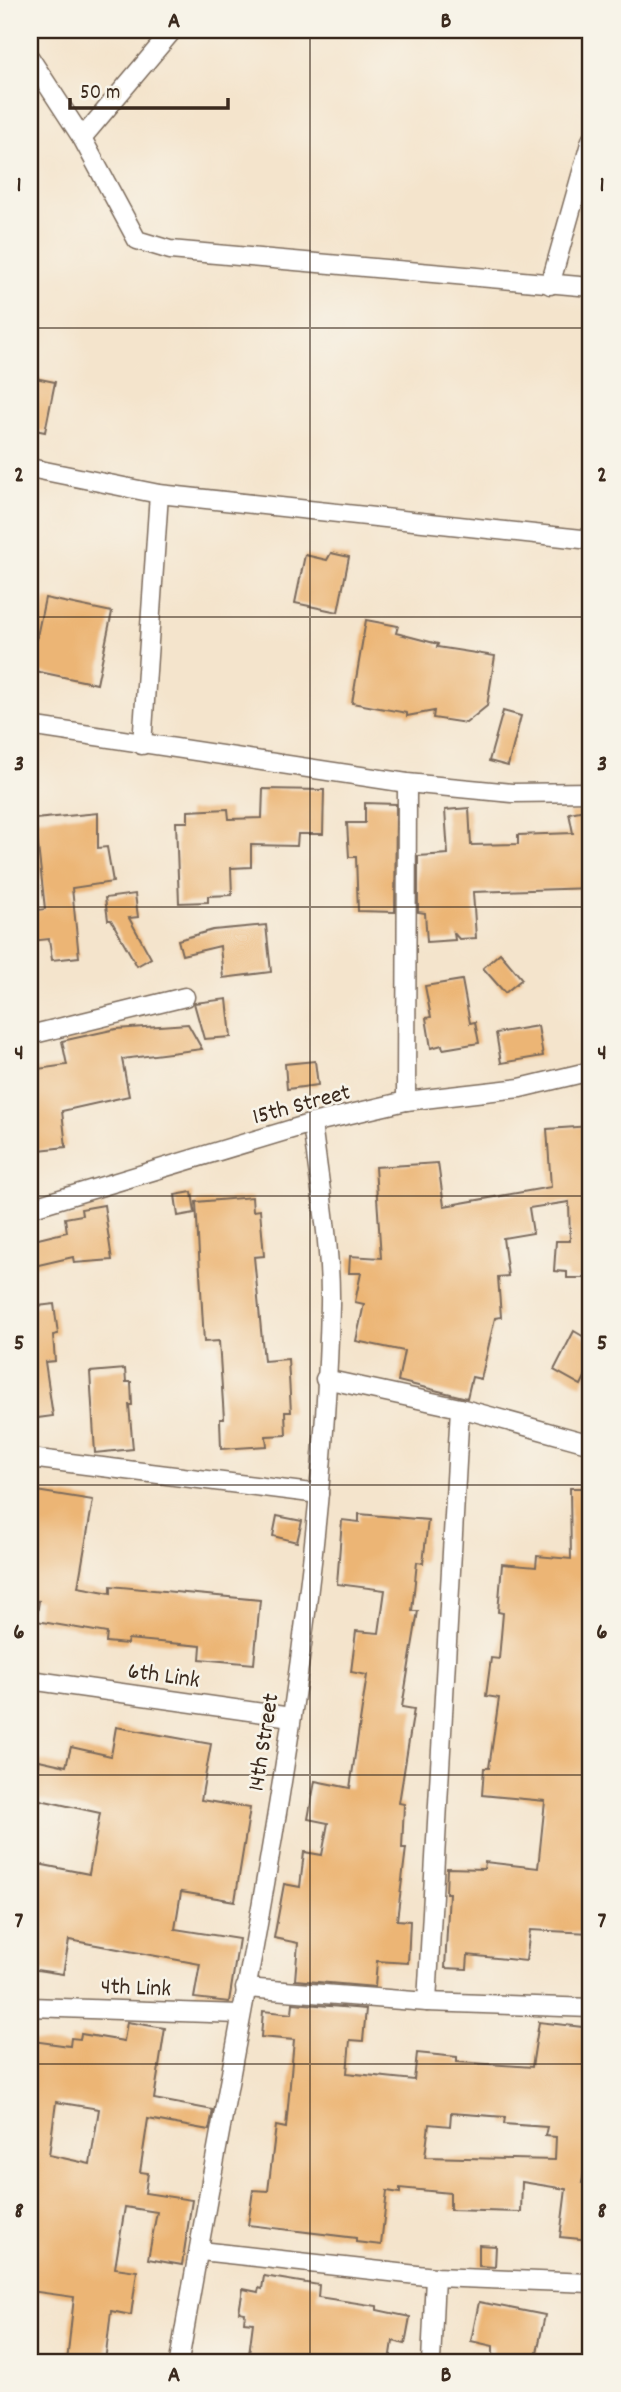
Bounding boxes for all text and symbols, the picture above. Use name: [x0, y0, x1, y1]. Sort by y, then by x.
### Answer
text: A: [168, 6, 180, 39]
text: B: [441, 6, 452, 39]
scale bar: [70, 66, 228, 110]
text: 50 m: [80, 79, 120, 109]
text: 1: [16, 170, 22, 203]
text: 1: [599, 170, 605, 203]
text: 2: [14, 460, 24, 493]
text: 2: [597, 460, 607, 493]
text: 3: [14, 749, 24, 782]
text: 3: [597, 749, 607, 782]
text: 4: [14, 1038, 24, 1071]
text: 4: [597, 1038, 607, 1071]
street label: 15th Street: [249, 1076, 355, 1135]
text: 5: [14, 1328, 24, 1361]
text: 5: [597, 1328, 607, 1361]
text: 6: [13, 1617, 25, 1650]
text: 6: [596, 1617, 608, 1650]
street label: 6th Link: [125, 1655, 202, 1699]
street label: 14th Street: [240, 1691, 290, 1794]
text: 7: [15, 1906, 24, 1939]
text: 7: [598, 1906, 607, 1939]
street label: 4th Link: [100, 1971, 172, 2007]
text: 8: [14, 2196, 24, 2229]
text: 8: [597, 2196, 607, 2229]
text: A: [168, 2360, 180, 2392]
text: B: [441, 2360, 452, 2392]

